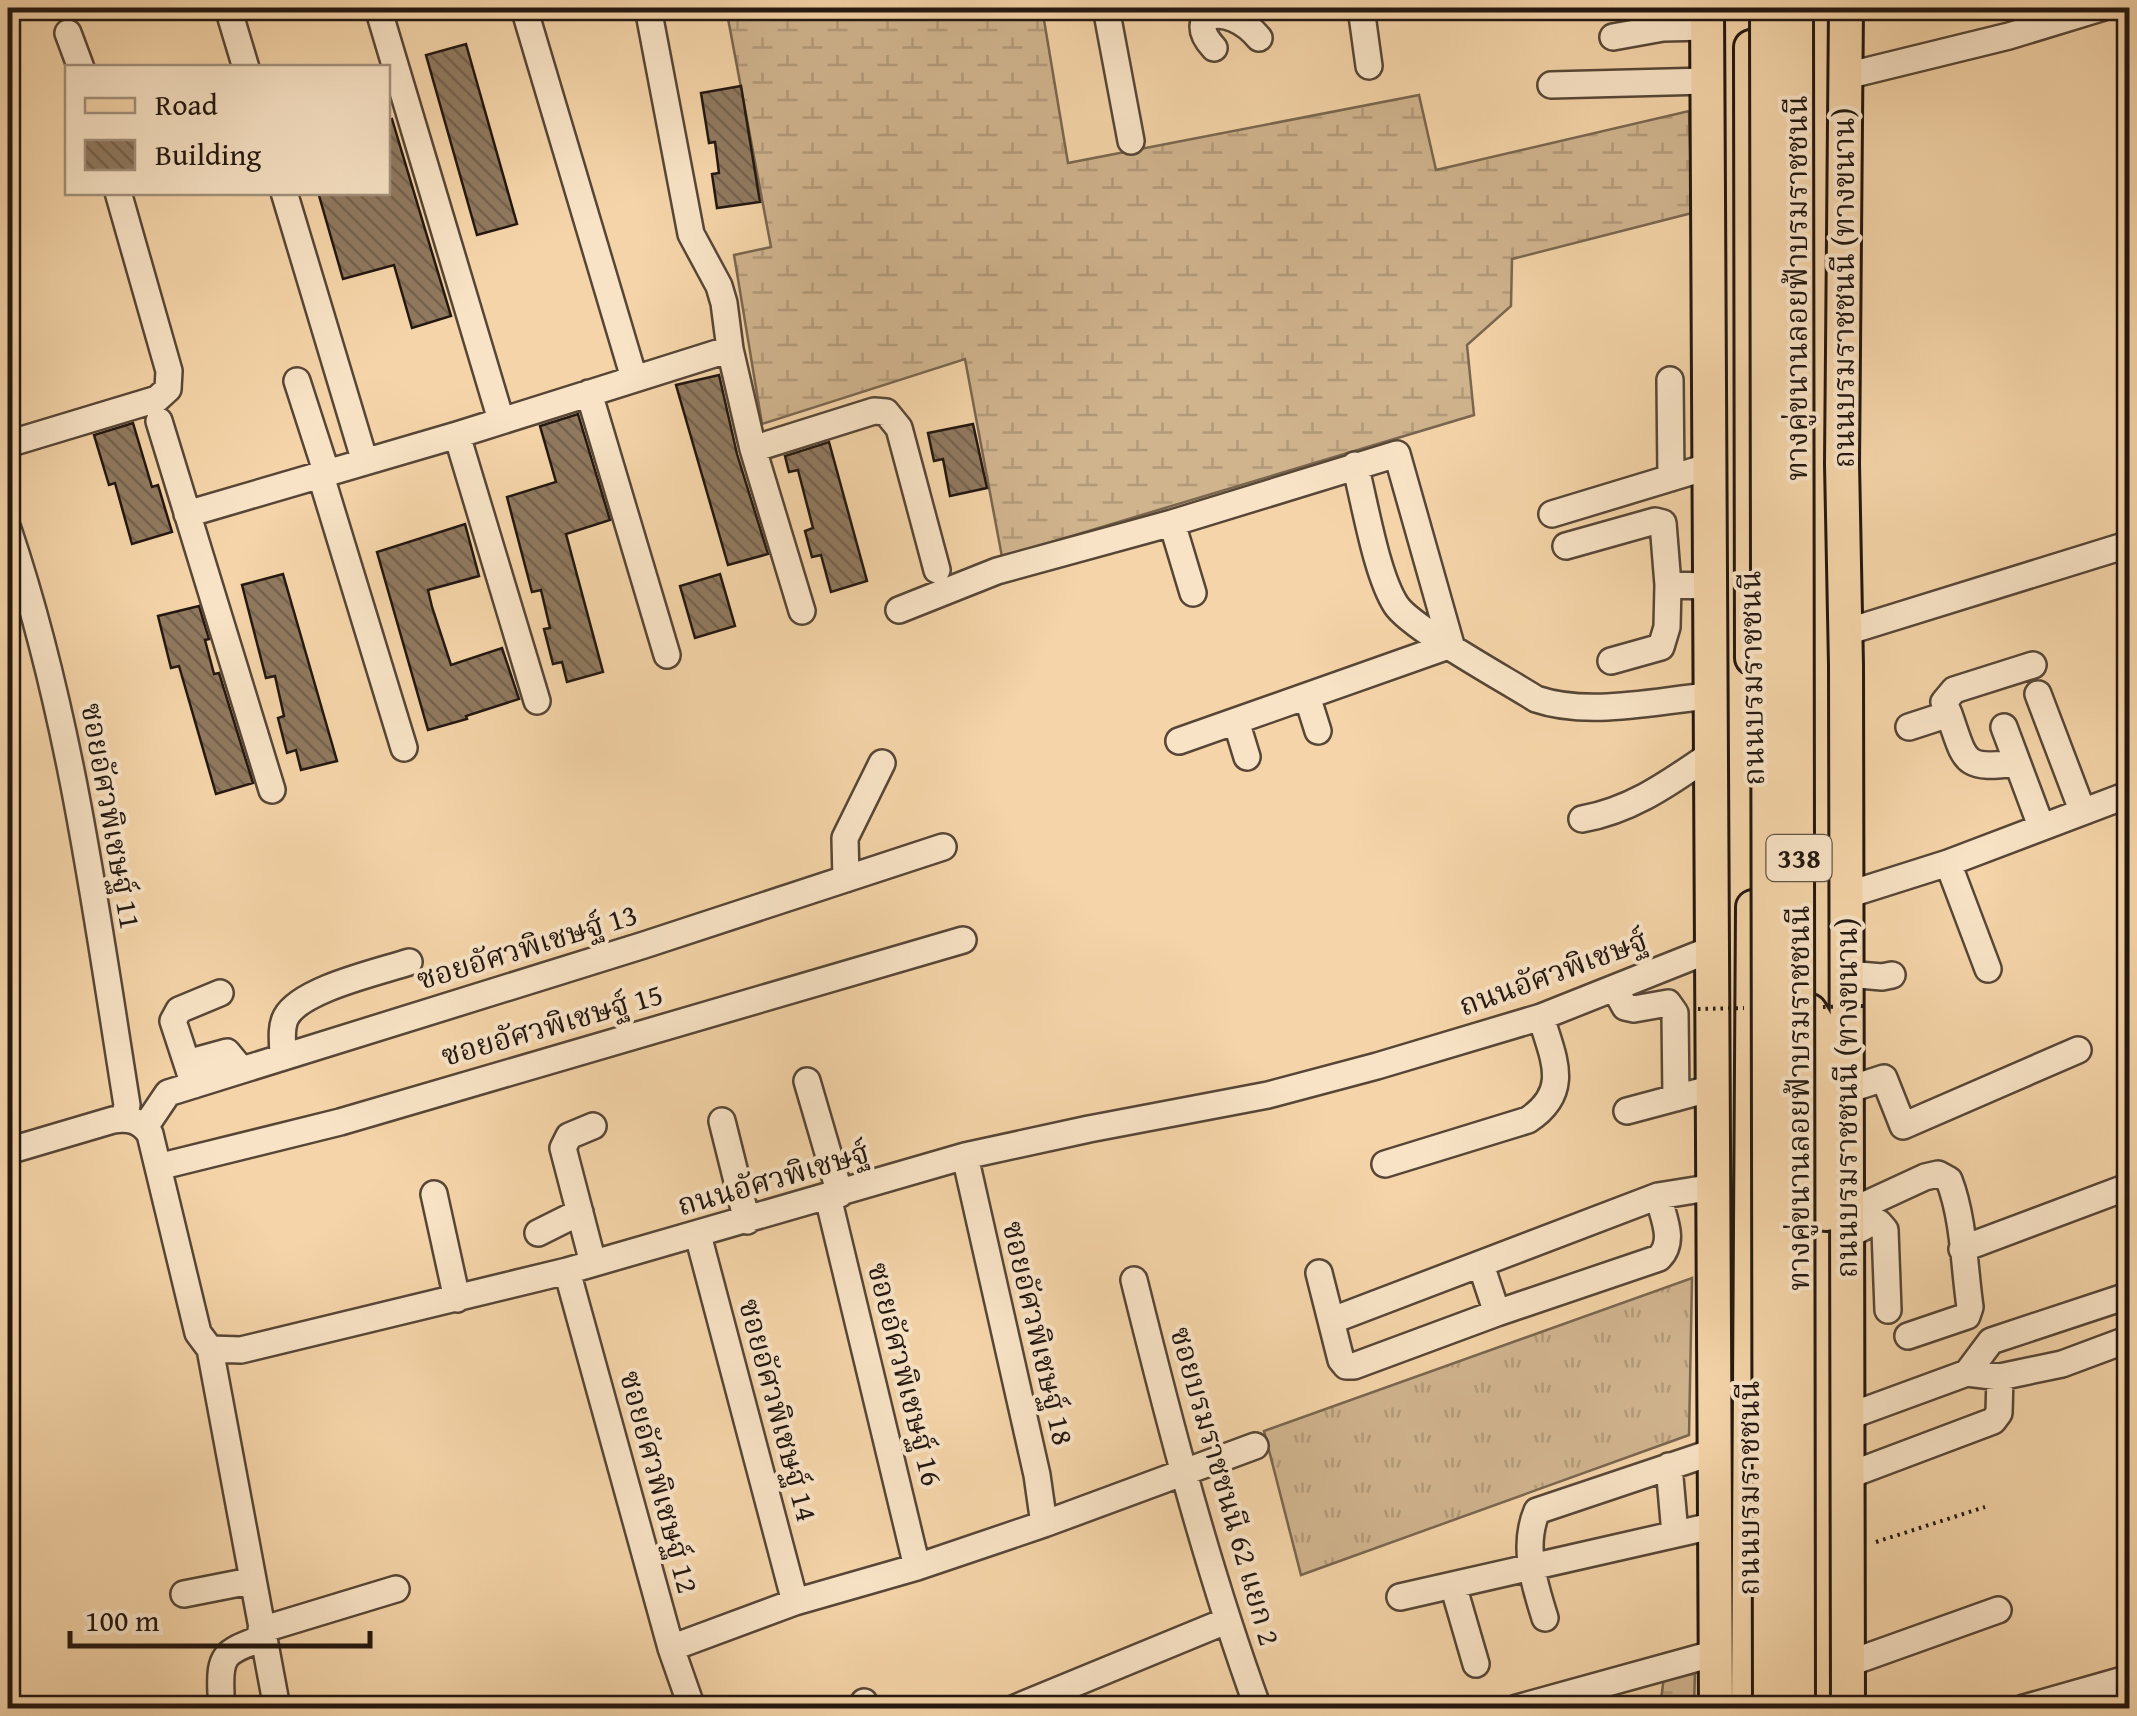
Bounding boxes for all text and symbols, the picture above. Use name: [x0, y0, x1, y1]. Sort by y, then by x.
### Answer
legend: [65, 65, 390, 195]
text: Road: [155, 82, 218, 126]
street label: ทางคู่ขนานลอยฟ้าบรมราชชนนี: [1774, 95, 1818, 481]
street label: ถนนบรมราชชนนี (ทางขนาน): [1821, 108, 1865, 468]
text: Building: [155, 132, 261, 176]
street label: ถนนบรมราชชนนี: [1727, 570, 1775, 786]
street label: ซอยอัศวพิเชษฐ์ 11: [70, 699, 154, 932]
road number: 338: [1766, 835, 1832, 881]
street label: ซอยอัศวพิเชษฐ์ 13: [411, 892, 643, 1001]
street label: ทางคู่ขนานลอยฟ้าบรมราชชนนี: [1776, 905, 1820, 1291]
street label: ถนนอัศวพิเชษฐ์: [1452, 918, 1653, 1027]
street label: ถนนบรมราชชนนี (ทางขนาน): [1824, 918, 1868, 1278]
street label: ซอยอัศวพิเชษฐ์ 15: [436, 971, 668, 1077]
street label: ถนนอัศวพิเชษฐ์: [672, 1130, 874, 1226]
street label: ซอยอัศวพิเชษฐ์ 18: [992, 1216, 1086, 1449]
street label: ซอยอัศวพิเชษฐ์ 16: [857, 1257, 955, 1490]
street label: ซอยอัศวพิเชษฐ์ 14: [728, 1294, 830, 1526]
street label: ซอยบรมราชชนนี 62 แยก 2: [1159, 1321, 1293, 1650]
street label: ซอยอัศวพิเชษฐ์ 12: [609, 1366, 711, 1598]
street label: ถนนบรมราชชนนี: [1726, 1380, 1770, 1596]
scale bar: [70, 1586, 370, 1648]
text: 100 m: [85, 1598, 160, 1642]

